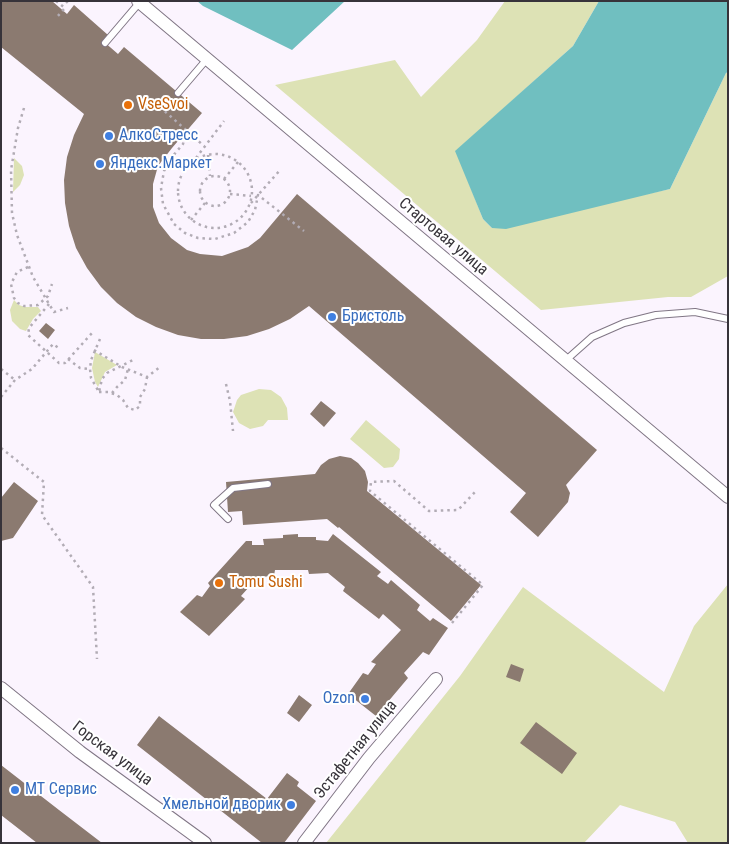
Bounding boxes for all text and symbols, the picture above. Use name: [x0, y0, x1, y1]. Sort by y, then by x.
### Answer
place label: VseSvoi: [138, 95, 188, 115]
marker: VseSvoi: [122, 99, 134, 111]
place label: АлкоСтресс: [119, 126, 198, 146]
marker: АлкоСтресс: [103, 130, 115, 142]
place label: Яндекс.Маркет: [110, 154, 212, 174]
marker: Яндекс.Маркет: [94, 158, 106, 170]
street label: Стартовая улица: [394, 194, 492, 280]
place label: Бристоль: [342, 307, 404, 327]
marker: Бристоль: [326, 311, 338, 323]
place label: Tomu Sushi: [229, 573, 303, 593]
marker: Tomu Sushi: [213, 577, 225, 589]
place label: Ozon: [323, 689, 355, 709]
marker: Ozon: [359, 693, 371, 705]
street label: Эстафетная улица: [310, 697, 402, 803]
street label: Горская улица: [68, 718, 156, 790]
place label: МТ Сервис: [25, 780, 97, 800]
marker: МТ Сервис: [9, 784, 21, 796]
place label: Хмельной дворик: [162, 795, 281, 815]
marker: Хмельной дворик: [285, 799, 297, 811]

